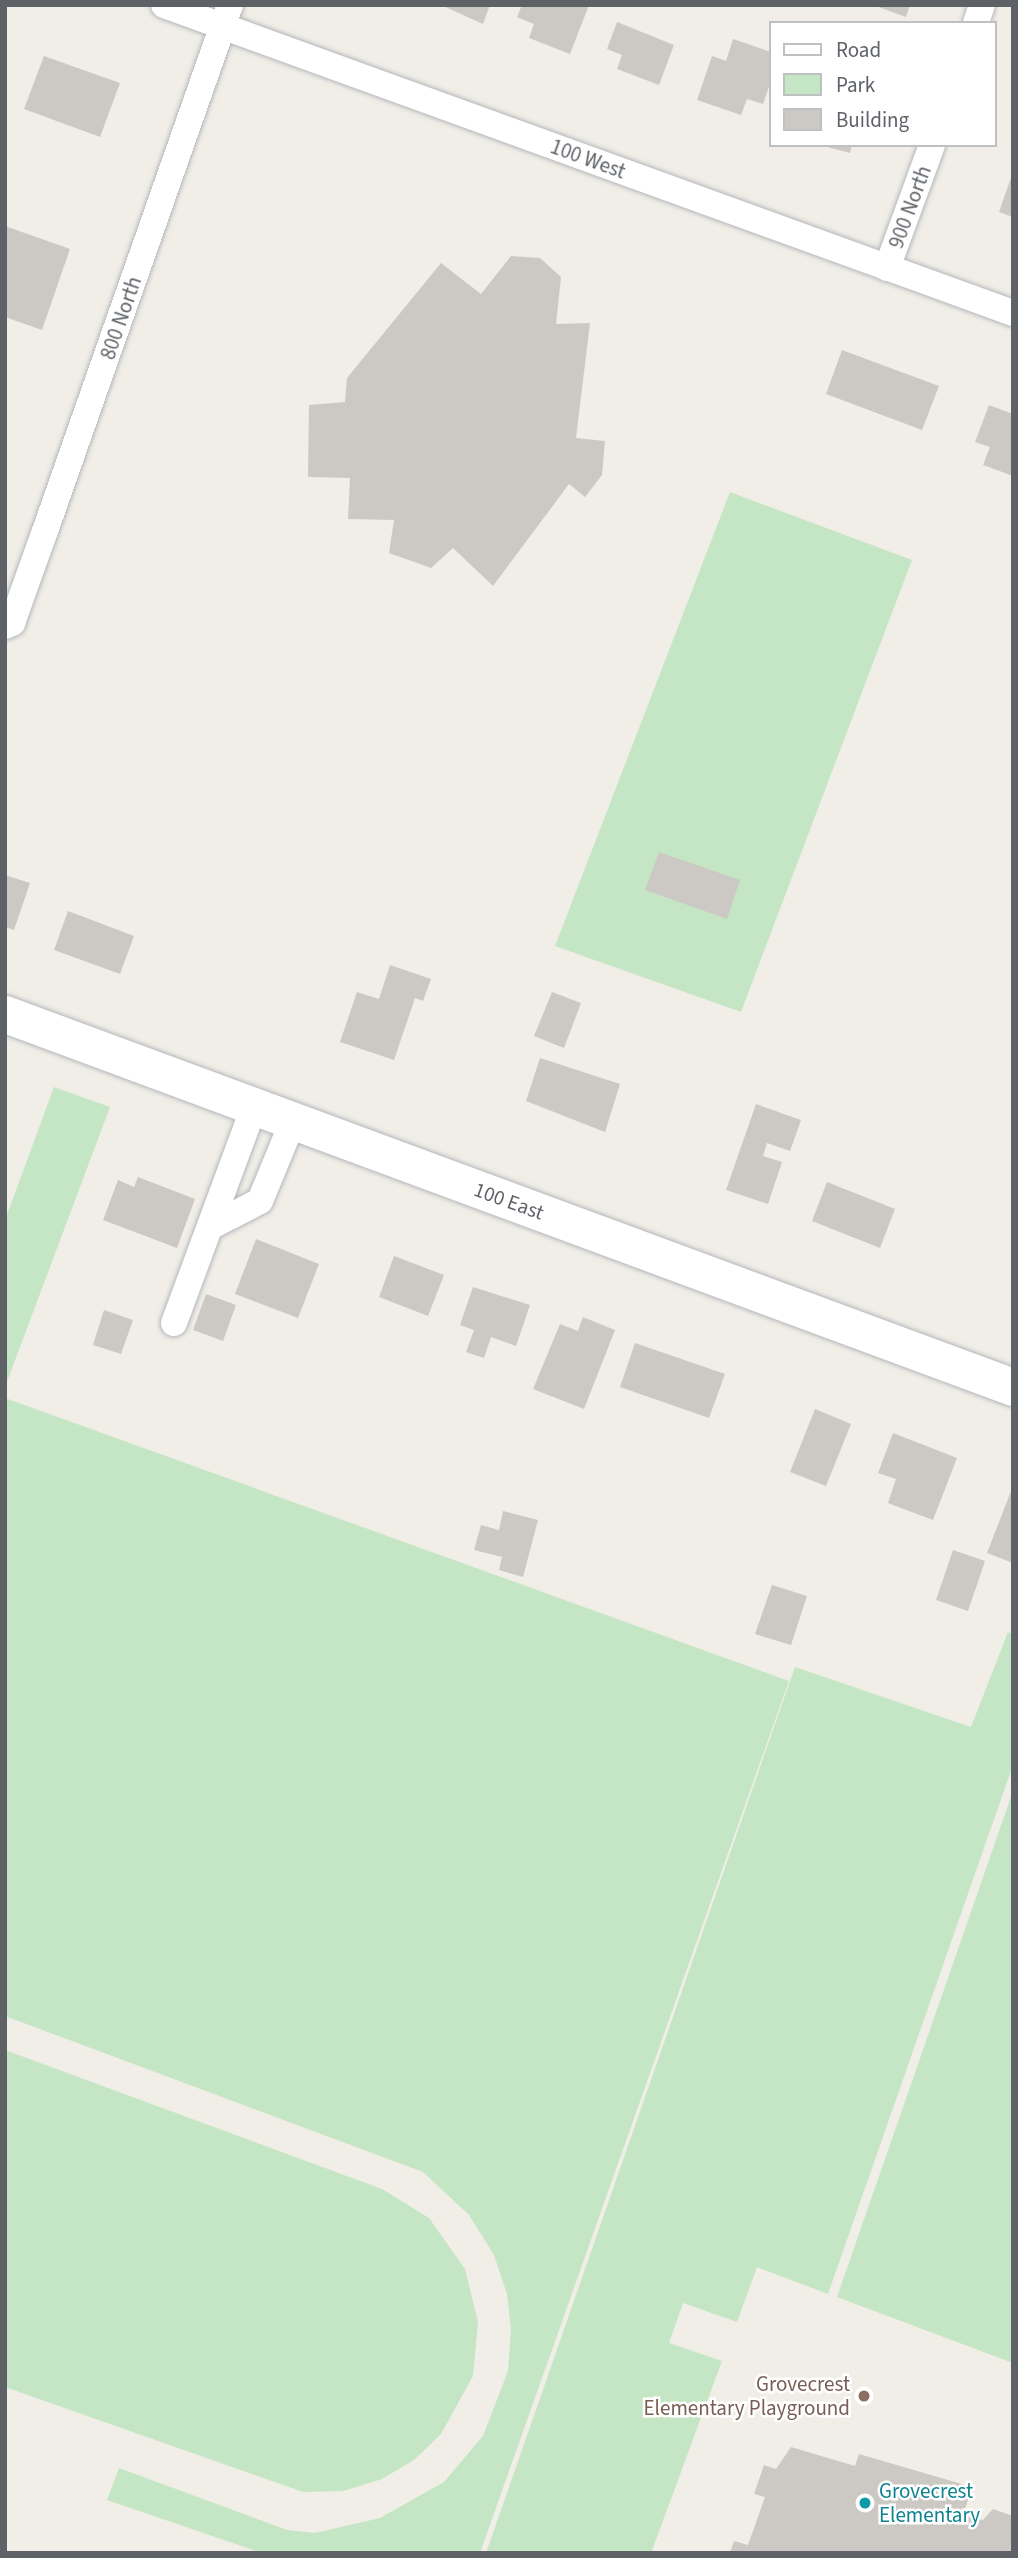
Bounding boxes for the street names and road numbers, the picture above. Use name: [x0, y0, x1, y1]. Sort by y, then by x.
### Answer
street label: 100 West: [547, 134, 629, 184]
street label: 900 North: [883, 162, 937, 252]
street label: 800 North: [95, 273, 147, 363]
street label: 100 East: [471, 1177, 547, 1225]

